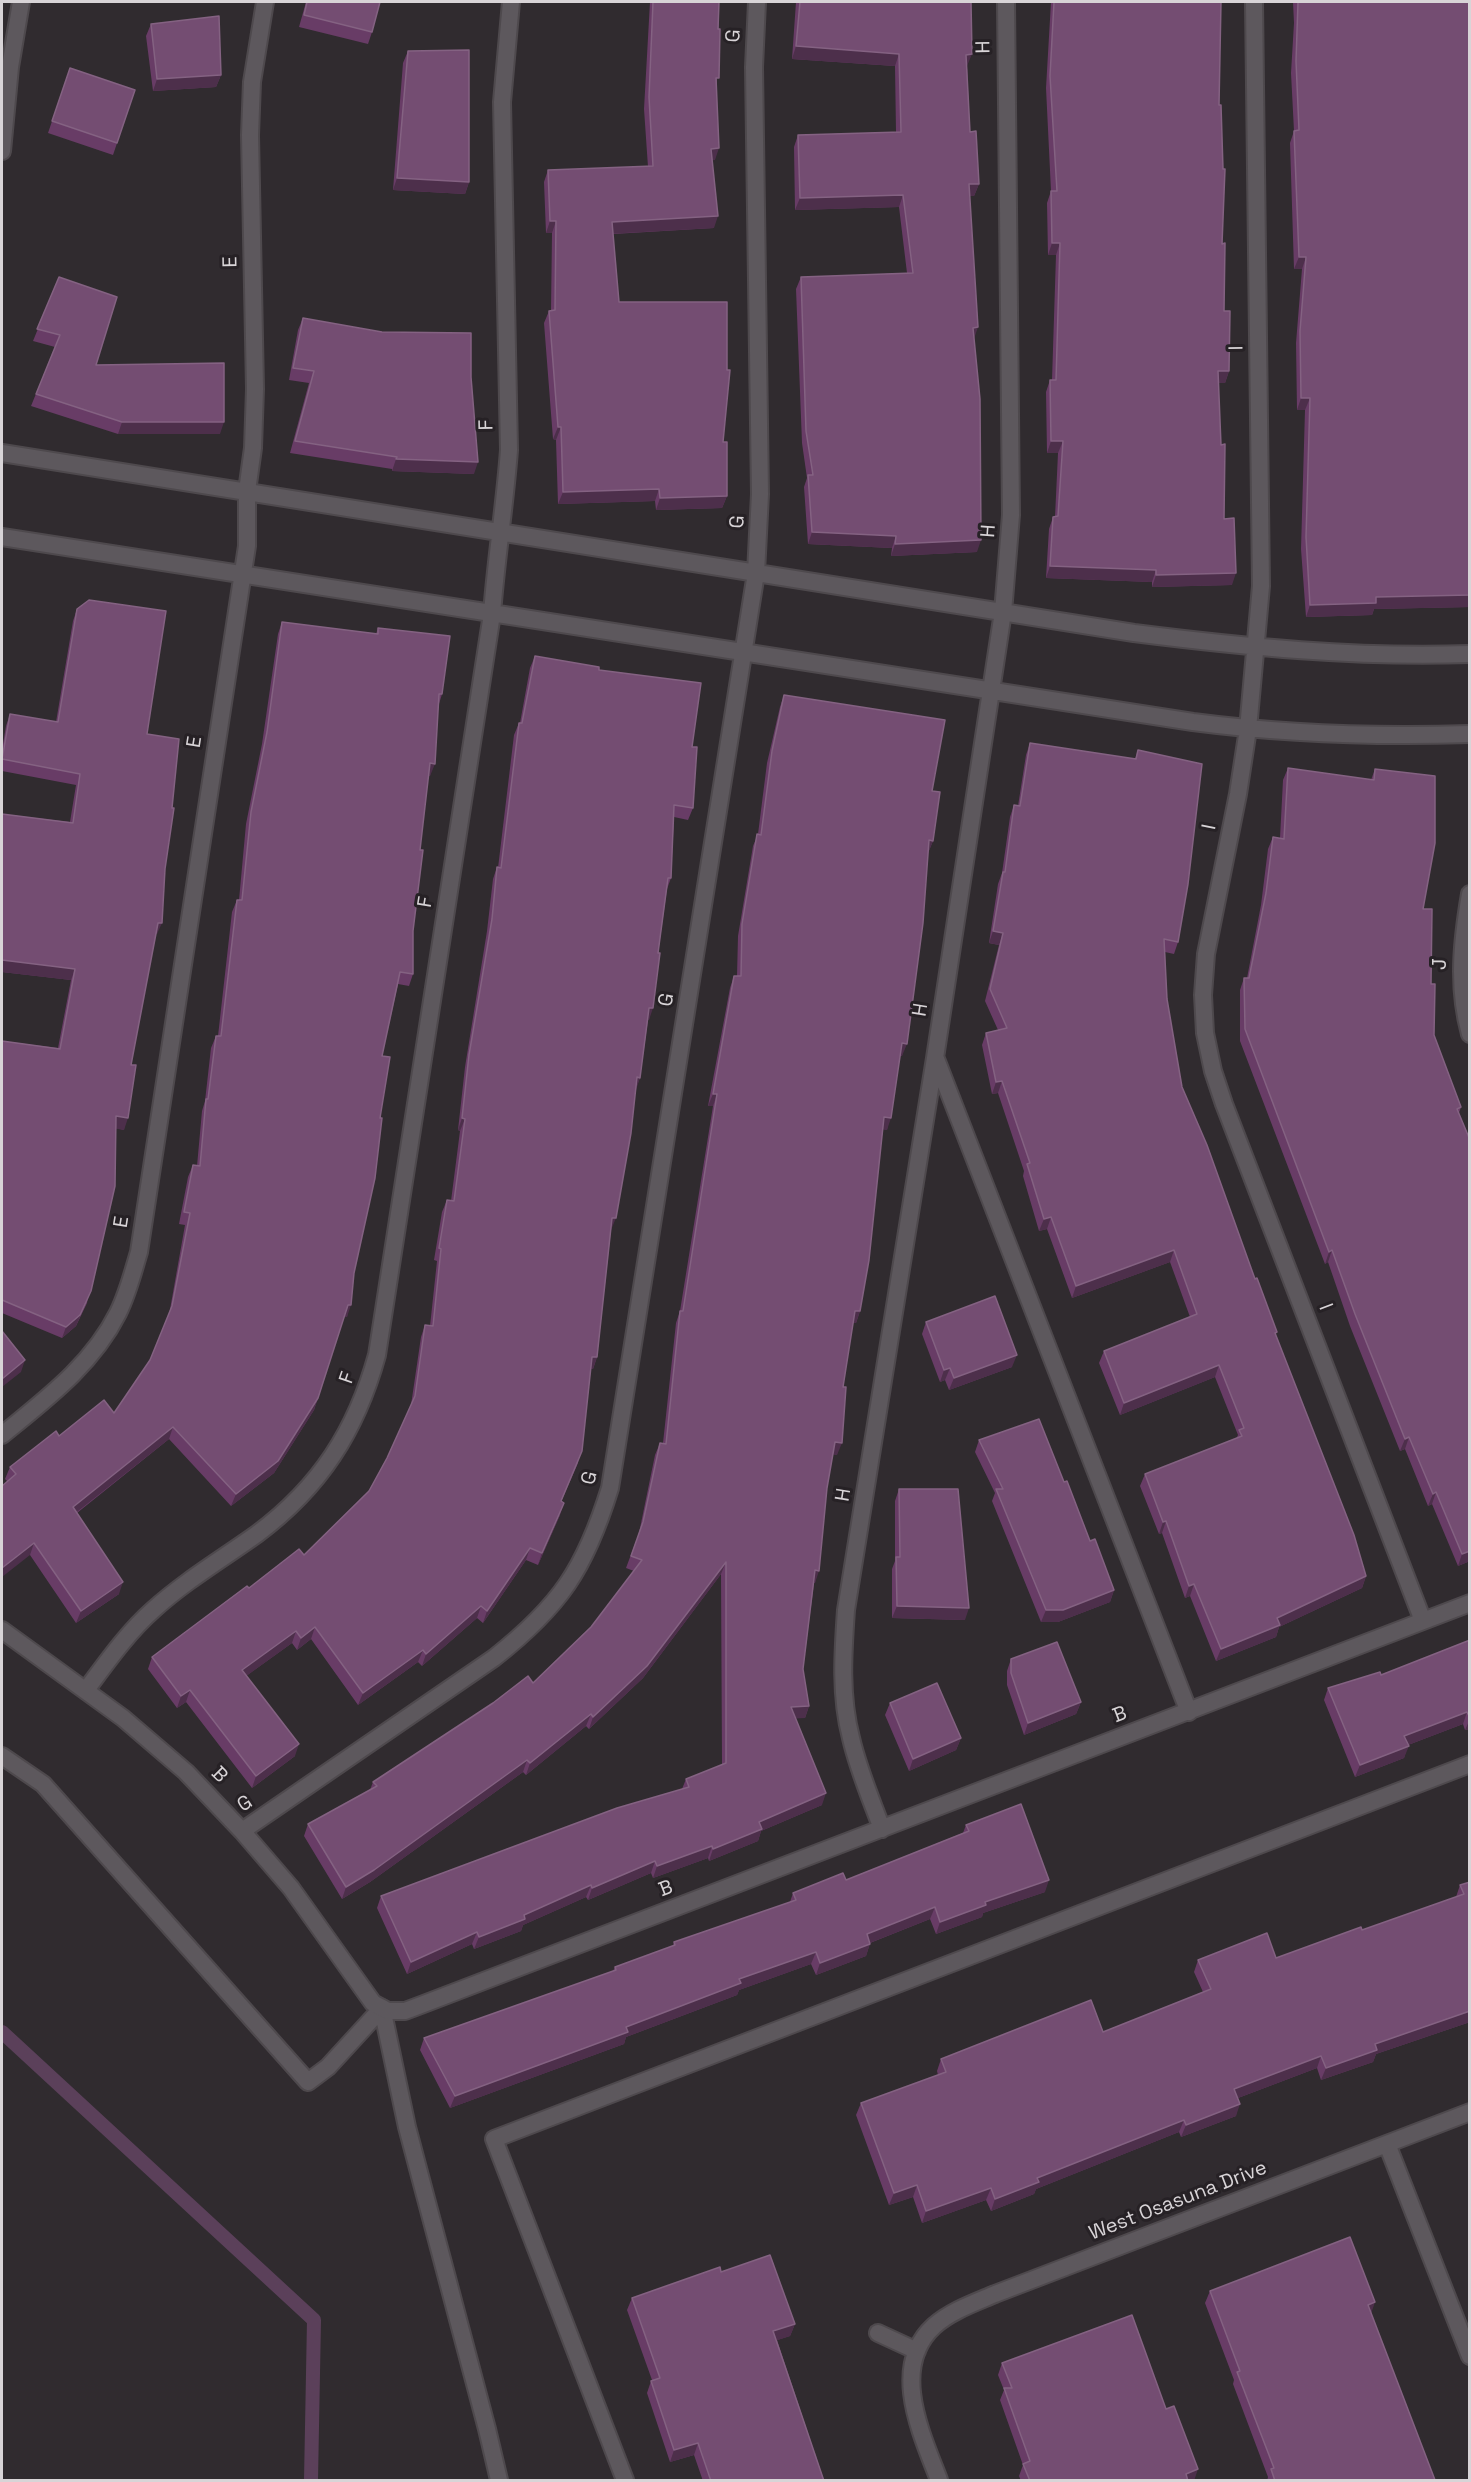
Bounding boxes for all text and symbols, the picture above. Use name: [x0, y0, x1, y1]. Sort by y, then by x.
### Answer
street label: G: [722, 29, 746, 43]
street label: H: [972, 40, 996, 54]
street label: E: [219, 256, 243, 268]
street label: I: [1225, 345, 1249, 351]
street label: F: [475, 419, 499, 431]
street label: G: [726, 515, 750, 529]
street label: H: [977, 524, 1001, 538]
street label: E: [182, 735, 208, 749]
street label: I: [1198, 822, 1222, 832]
street label: F: [413, 895, 439, 909]
street label: J: [1429, 958, 1453, 970]
street label: G: [654, 992, 680, 1008]
street label: H: [908, 1002, 934, 1018]
street label: E: [109, 1215, 135, 1229]
street label: I: [1313, 1300, 1337, 1314]
street label: F: [335, 1369, 361, 1387]
street label: G: [577, 1469, 603, 1487]
street label: H: [831, 1487, 857, 1503]
street label: B: [1110, 1701, 1130, 1729]
street label: B: [206, 1762, 232, 1788]
street label: G: [233, 1790, 257, 1818]
street label: B: [656, 1875, 676, 1903]
street label: West Osasuna Drive: [1086, 2156, 1270, 2246]

